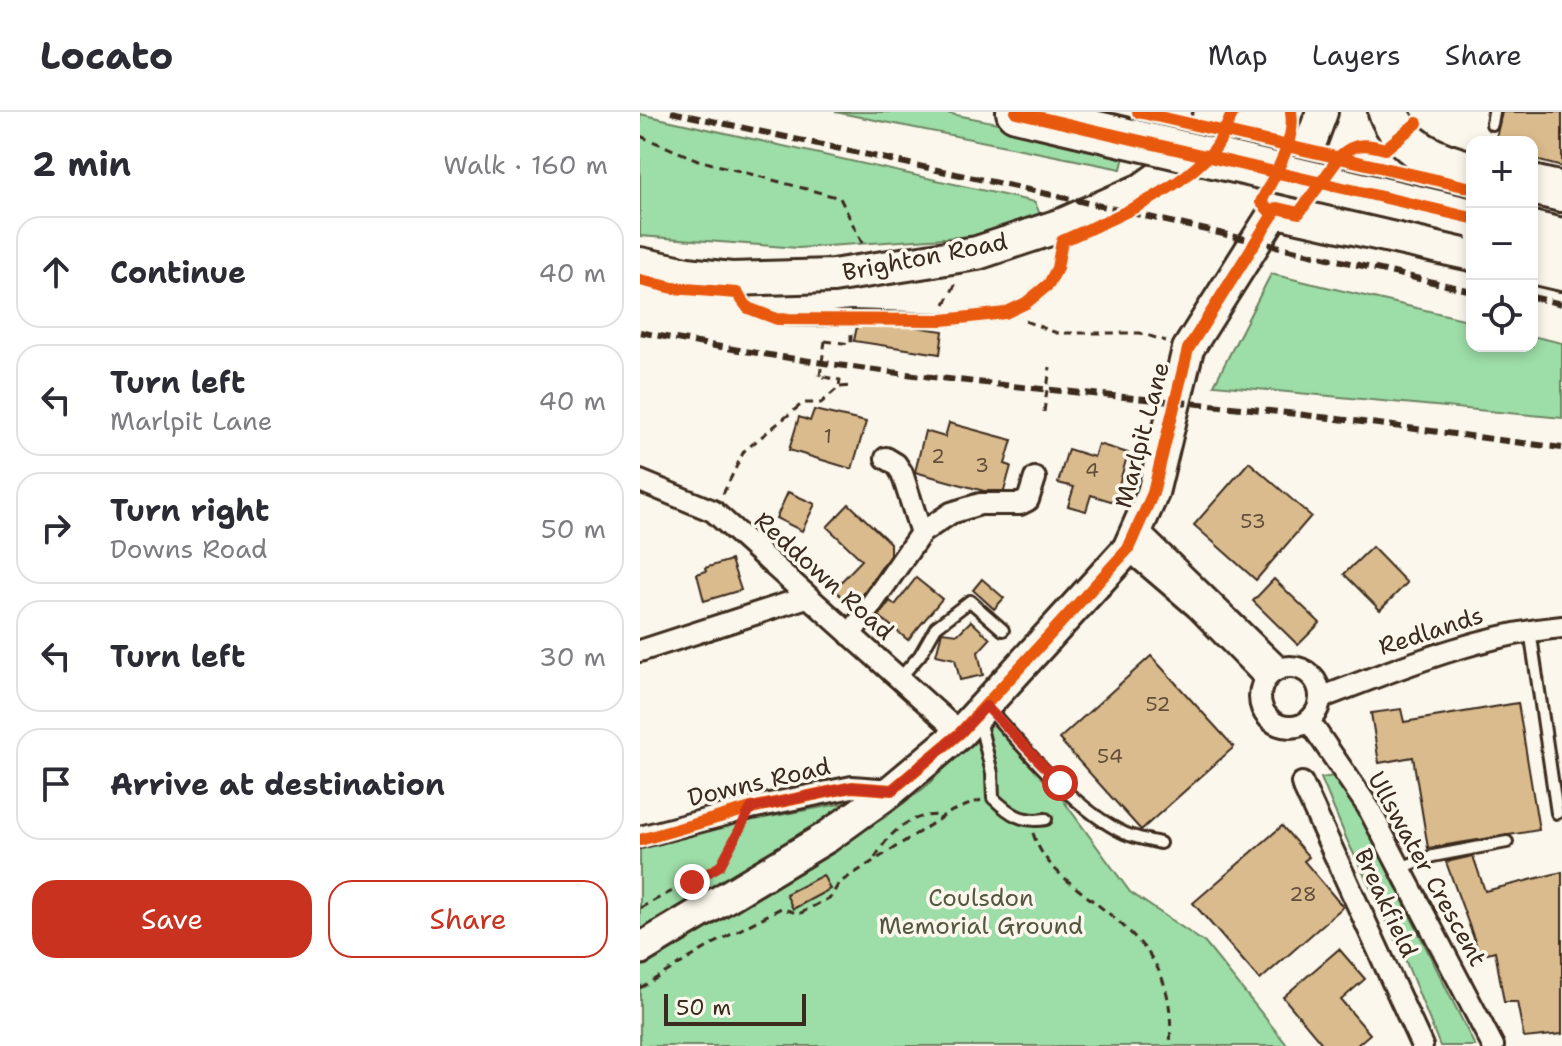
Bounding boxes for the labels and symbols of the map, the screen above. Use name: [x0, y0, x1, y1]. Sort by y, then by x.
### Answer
street label: Brighton Road: [840, 225, 1010, 289]
street label: Marlpit Lane: [1107, 358, 1177, 512]
house number: 1: [824, 423, 832, 449]
house number: 2: [931, 443, 945, 469]
house number: 3: [975, 452, 989, 478]
house number: 4: [1085, 457, 1099, 483]
street label: Reddown Road: [747, 505, 901, 647]
house number: 53: [1240, 508, 1266, 534]
street label: Redlands: [1375, 599, 1487, 663]
house number: 52: [1145, 691, 1171, 717]
house number: 54: [1097, 743, 1123, 769]
street label: Downs Road: [685, 750, 833, 814]
route start: [1042, 765, 1078, 801]
street label: Ullswater Crescent: [1360, 766, 1494, 972]
street label: Breakfield: [1347, 843, 1425, 963]
route end: [674, 864, 710, 900]
house number: 28: [1289, 881, 1317, 907]
park label: Coulsdon Memorial Ground: [879, 882, 1083, 942]
scale bar: [664, 990, 806, 1026]

